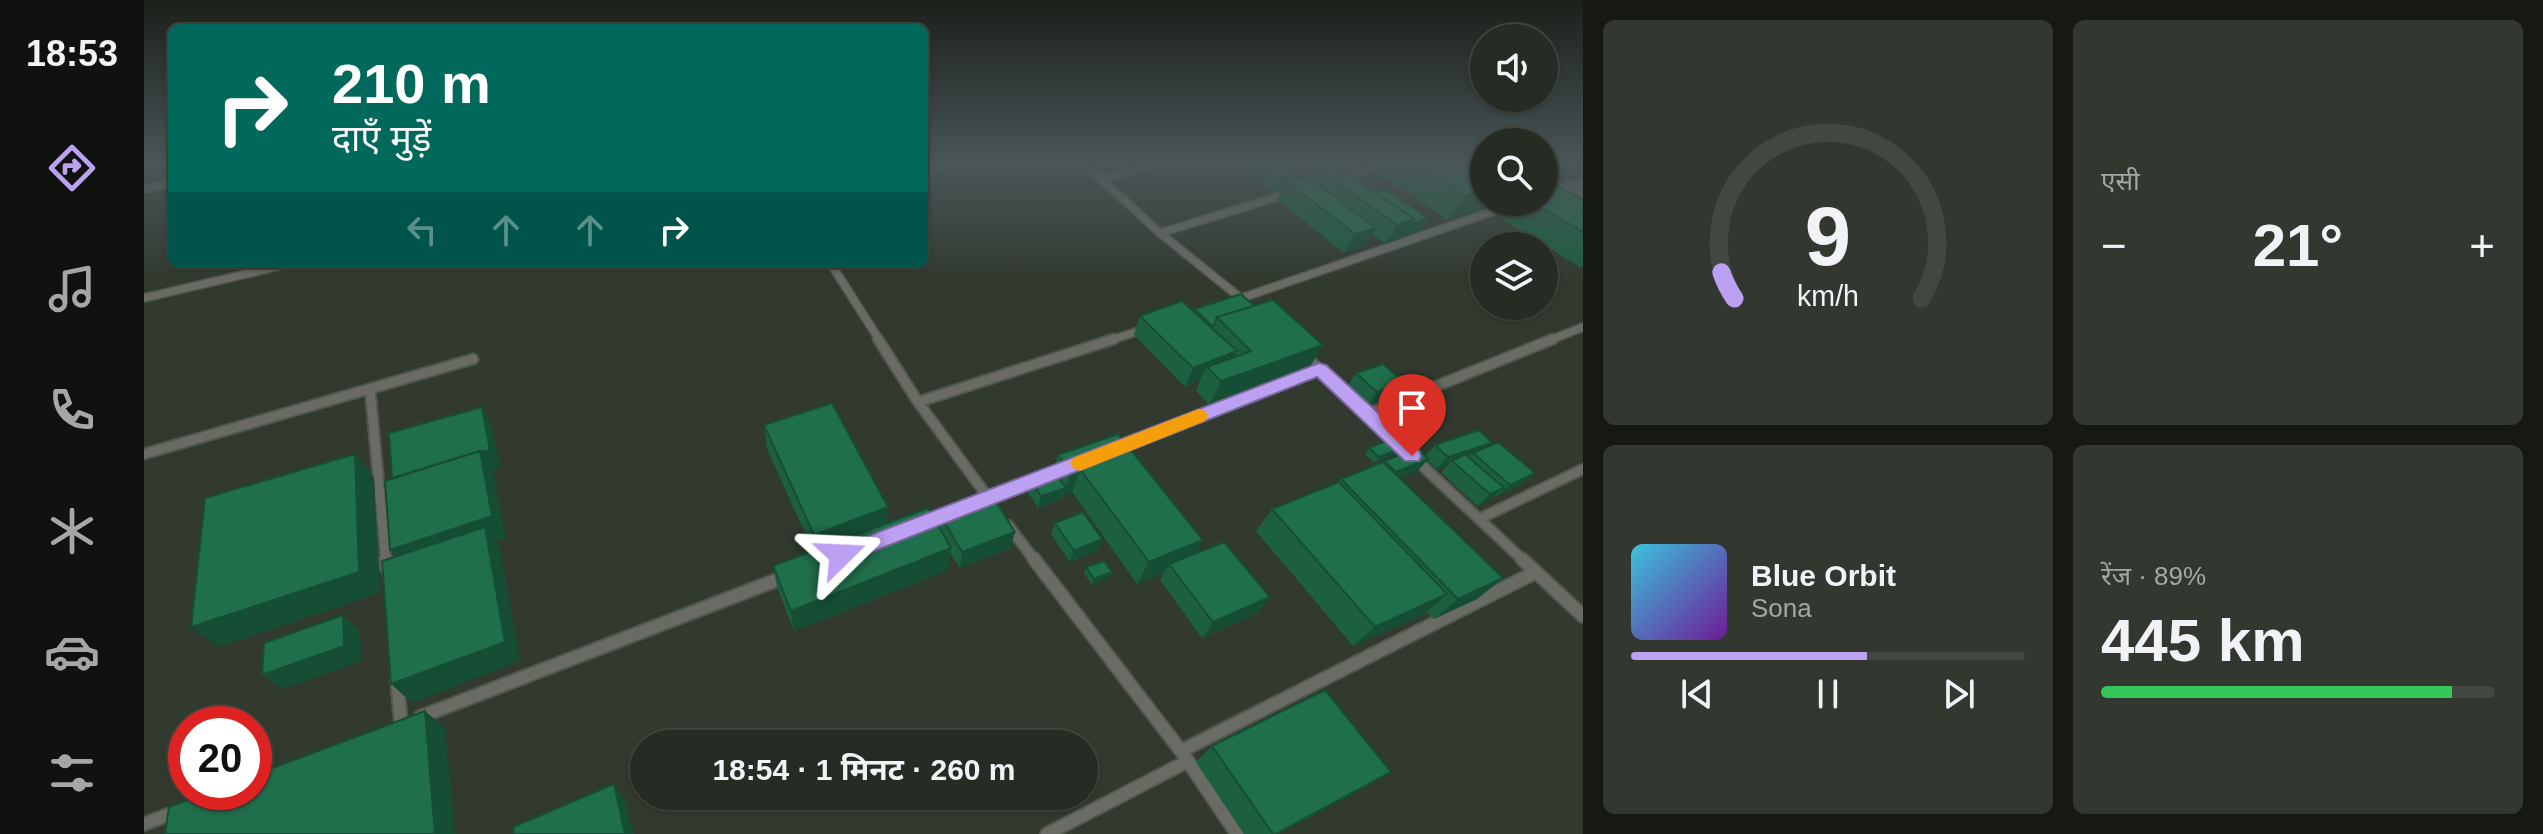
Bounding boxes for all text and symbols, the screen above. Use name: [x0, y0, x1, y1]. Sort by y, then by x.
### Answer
map controls: [1470, 24, 1558, 320]
button: sound: [1470, 24, 1558, 112]
text: 18:53: [26, 33, 118, 74]
text: 210 m: [332, 52, 491, 115]
icon: right: [200, 56, 304, 160]
text: दाएँ मुड़ें: [332, 118, 431, 159]
button: search: [1470, 128, 1558, 216]
icon: directions: [44, 140, 100, 196]
text: एसी: [2101, 166, 2140, 196]
text: 9: [1805, 189, 1851, 282]
icon: left: [400, 208, 444, 252]
icon: ahead: [484, 208, 528, 252]
icon: ahead: [568, 208, 612, 252]
icon: right: [652, 208, 696, 252]
text: 21°: [2253, 212, 2343, 279]
text: −: [2101, 221, 2127, 270]
text: +: [2469, 221, 2495, 270]
button: layers: [1470, 232, 1558, 320]
icon: music: [44, 261, 100, 317]
text: km/h: [1797, 280, 1859, 312]
pin: [1378, 374, 1446, 456]
icon: phone: [44, 382, 100, 438]
icon: arrive: [1390, 386, 1434, 430]
icon: climate: [44, 503, 100, 559]
position arrow: [799, 513, 883, 597]
text: Blue Orbit: [1751, 559, 1896, 592]
text: रेंज · 89%: [2101, 561, 2206, 591]
text: Sona: [1751, 593, 1812, 623]
text: 445 km: [2101, 607, 2305, 674]
icon: car: [44, 624, 100, 680]
icon: previous: [1675, 672, 1719, 716]
icon: pause: [1806, 672, 1850, 716]
icon: next: [1937, 672, 1981, 716]
speed limit sign: 20: [168, 706, 272, 810]
icon: filters: [44, 745, 100, 801]
text: 18:54 · 1 मिनट · 260 m: [712, 753, 1016, 786]

